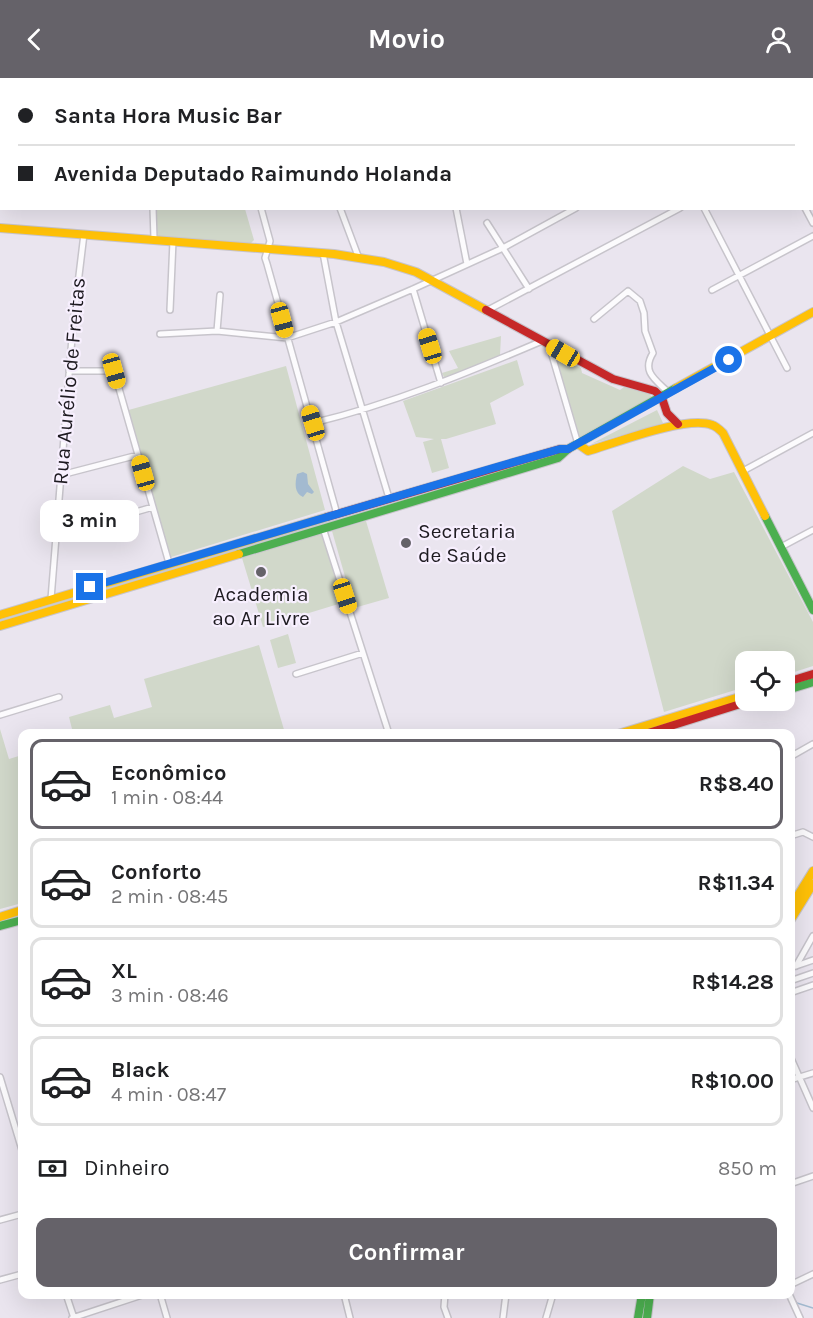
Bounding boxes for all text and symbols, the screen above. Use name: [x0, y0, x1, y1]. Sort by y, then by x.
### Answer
icon: back: [18, 23, 51, 56]
text: Movio: [368, 23, 445, 55]
icon: person: [762, 23, 795, 56]
text: Santa Hora Music Bar: [54, 103, 282, 129]
text: Avenida Deputado Raimundo Holanda: [54, 161, 452, 187]
street label: Rua Aurélio de Freitas: [48, 276, 90, 486]
car: [269, 300, 295, 340]
car: [416, 326, 444, 366]
car: [543, 336, 583, 370]
route start: [715, 346, 742, 373]
car: [100, 351, 128, 391]
car: [299, 403, 327, 443]
car: [129, 453, 157, 493]
callout: 3 min: [40, 500, 140, 542]
text: 3 min: [62, 509, 117, 532]
place label: Secretaria de Saúde: [418, 519, 516, 567]
marker: Secretaria de Saúde: [399, 536, 413, 550]
marker: Academia ao Ar Livre: [254, 565, 268, 579]
route end: [76, 573, 103, 600]
car: [331, 576, 359, 616]
place label: Academia ao Ar Livre: [212, 582, 310, 630]
map controls: [735, 651, 795, 711]
button: locate: [735, 651, 795, 711]
icon: car: [39, 757, 93, 811]
text: Econômico: [111, 760, 226, 786]
text: R$8.40: [699, 771, 774, 797]
text: 1 min · 08:44: [111, 786, 223, 809]
icon: car: [39, 856, 93, 910]
text: Conforto: [111, 859, 201, 885]
text: R$11.34: [697, 870, 774, 896]
text: 2 min · 08:45: [111, 885, 228, 908]
icon: car: [39, 955, 93, 1009]
text: XL: [111, 958, 137, 984]
text: R$14.28: [691, 969, 774, 995]
text: 3 min · 08:46: [111, 984, 229, 1007]
icon: car: [39, 1054, 93, 1108]
text: Black: [111, 1057, 170, 1083]
text: R$10.00: [690, 1068, 774, 1094]
text: 4 min · 08:47: [111, 1083, 226, 1106]
icon: cash: [36, 1152, 69, 1185]
text: Dinheiro: [84, 1155, 169, 1181]
text: 850 m: [718, 1157, 777, 1180]
button: Confirmar: [36, 1218, 777, 1287]

